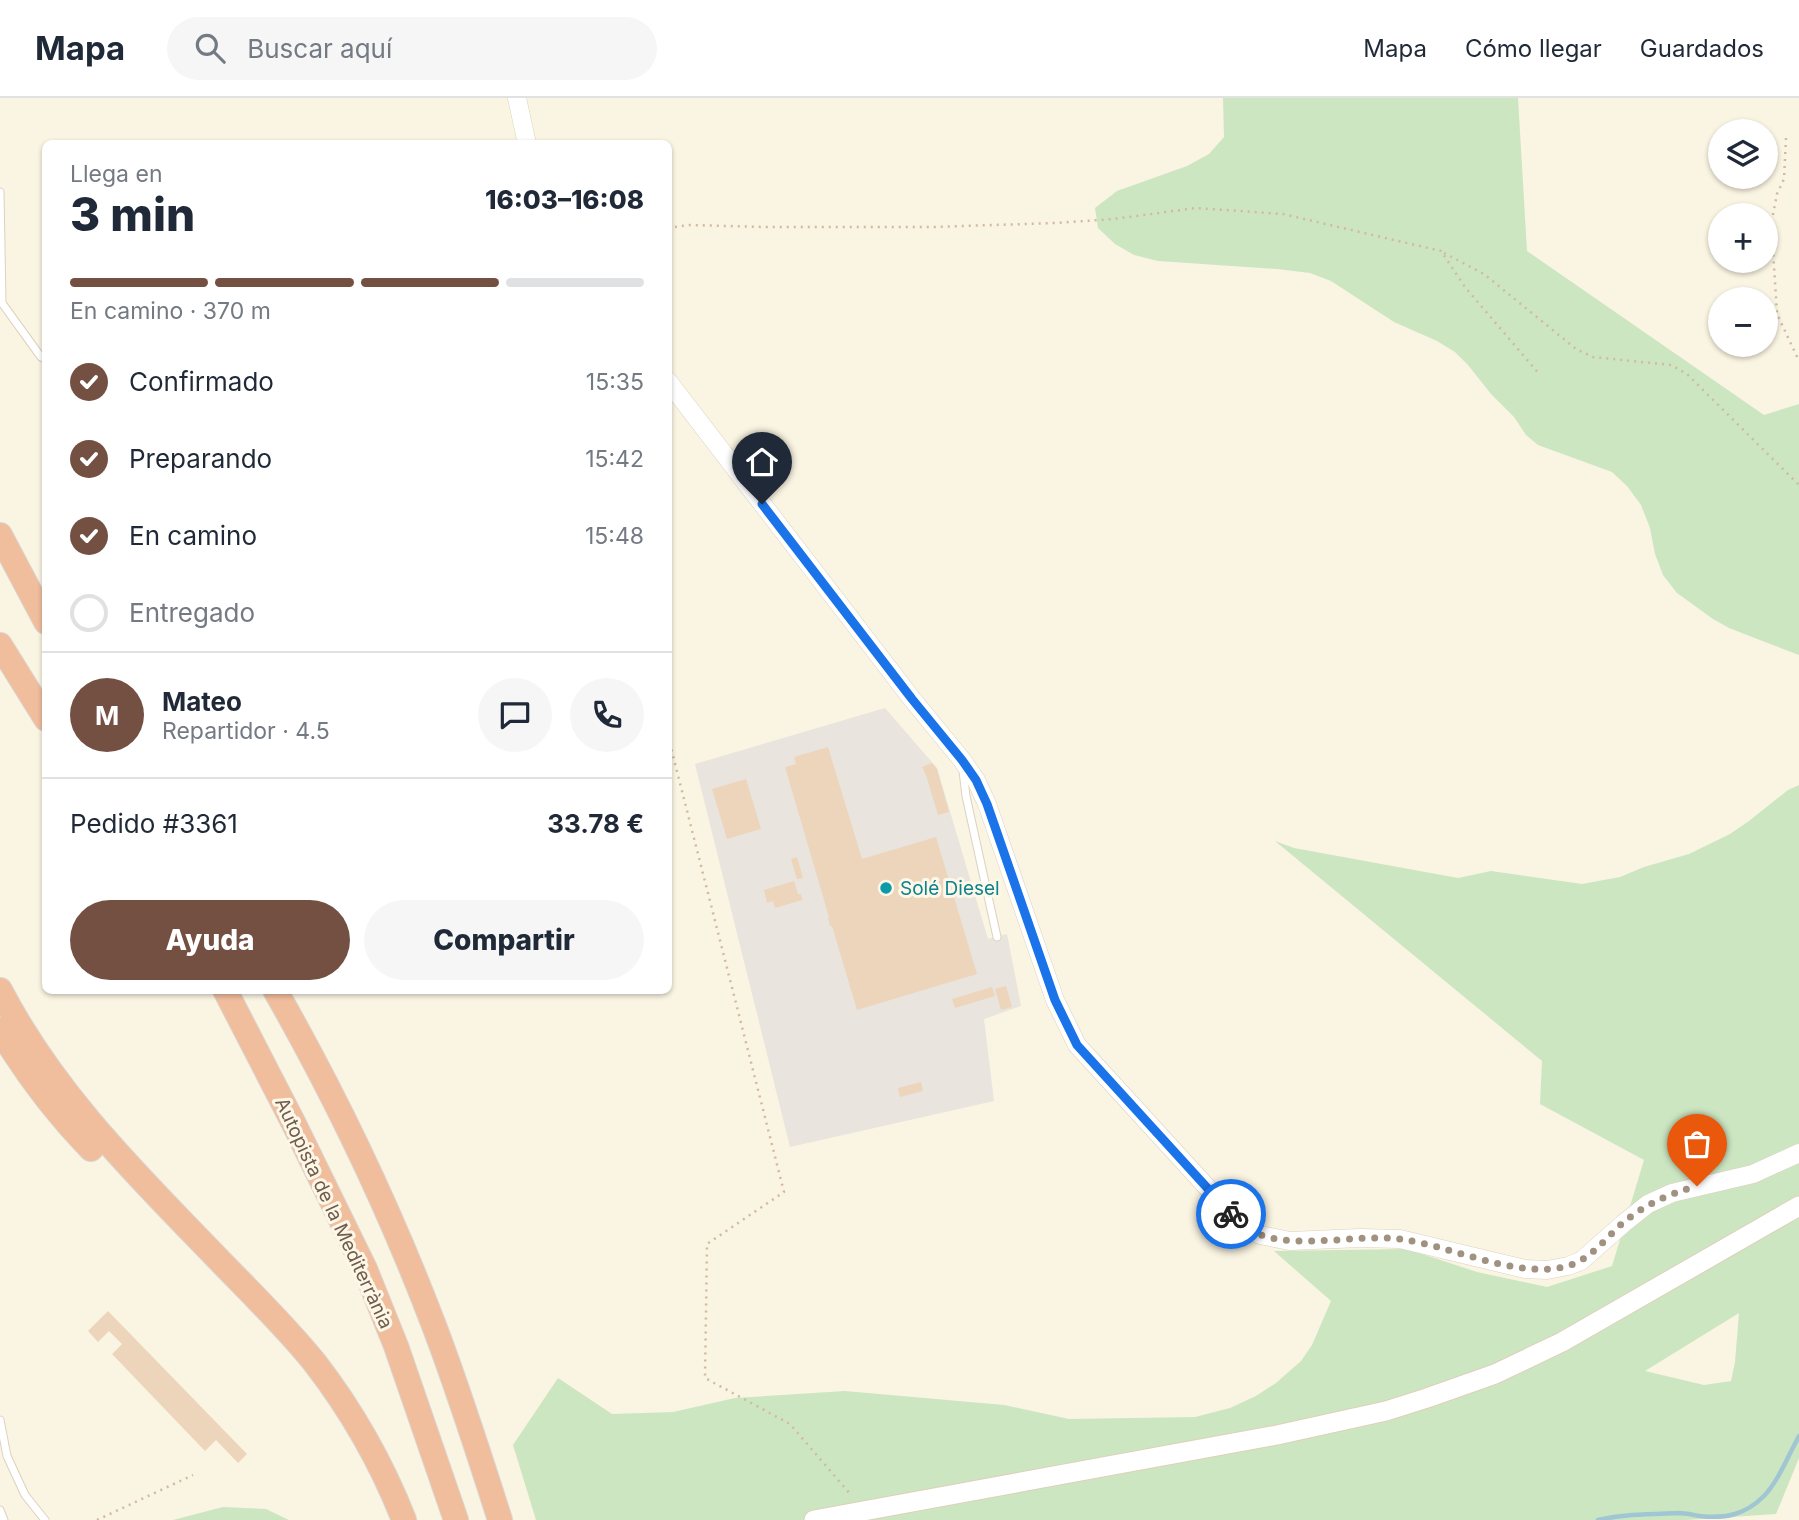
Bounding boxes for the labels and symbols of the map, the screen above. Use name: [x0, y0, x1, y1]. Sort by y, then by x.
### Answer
pin: [732, 432, 792, 504]
place label: Solé Diesel: [900, 877, 1000, 900]
marker: Solé Diesel: [878, 880, 894, 896]
street label: Autopista de la Mediterrània: [270, 1094, 398, 1332]
pin: [1667, 1114, 1727, 1186]
courier: [1196, 1179, 1266, 1249]

